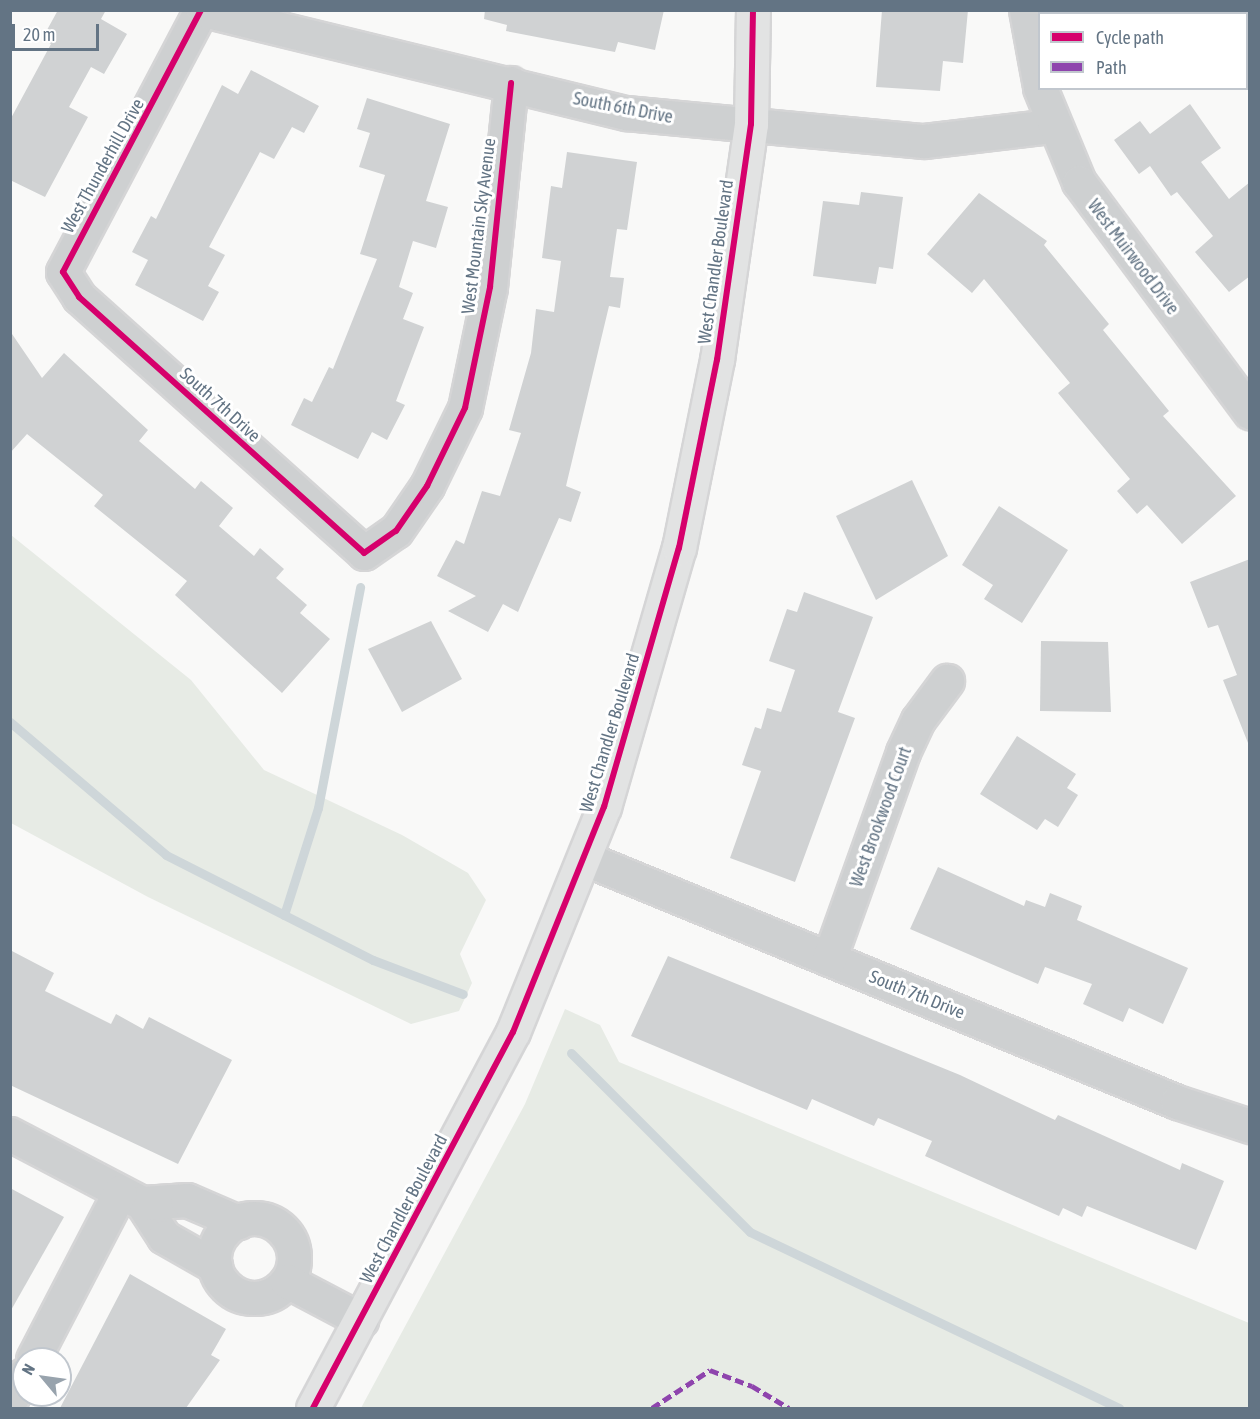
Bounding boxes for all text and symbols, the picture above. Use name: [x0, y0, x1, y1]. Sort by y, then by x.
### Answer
scale bar: [15, 12, 102, 50]
legend: [1038, 12, 1248, 90]
text: 20 m: [23, 24, 55, 45]
text: Cycle path: [1096, 27, 1164, 48]
text: Path: [1096, 57, 1127, 78]
street label: South 6th Drive: [571, 88, 675, 128]
street label: West Thunderhill Drive: [57, 95, 149, 237]
street label: West Mountain Sky Avenue: [458, 137, 500, 315]
street label: West Chandler Boulevard: [694, 179, 738, 345]
street label: West Muirwood Drive: [1083, 195, 1183, 319]
street label: South 7th Drive: [175, 363, 265, 447]
street label: West Chandler Boulevard: [575, 651, 645, 815]
street label: West Brookwood Court: [846, 744, 916, 890]
street label: South 7th Drive: [866, 966, 968, 1024]
street label: West Chandler Boulevard: [356, 1131, 452, 1287]
north arrow: [12, 1347, 72, 1407]
text: N: [18, 1361, 38, 1378]

